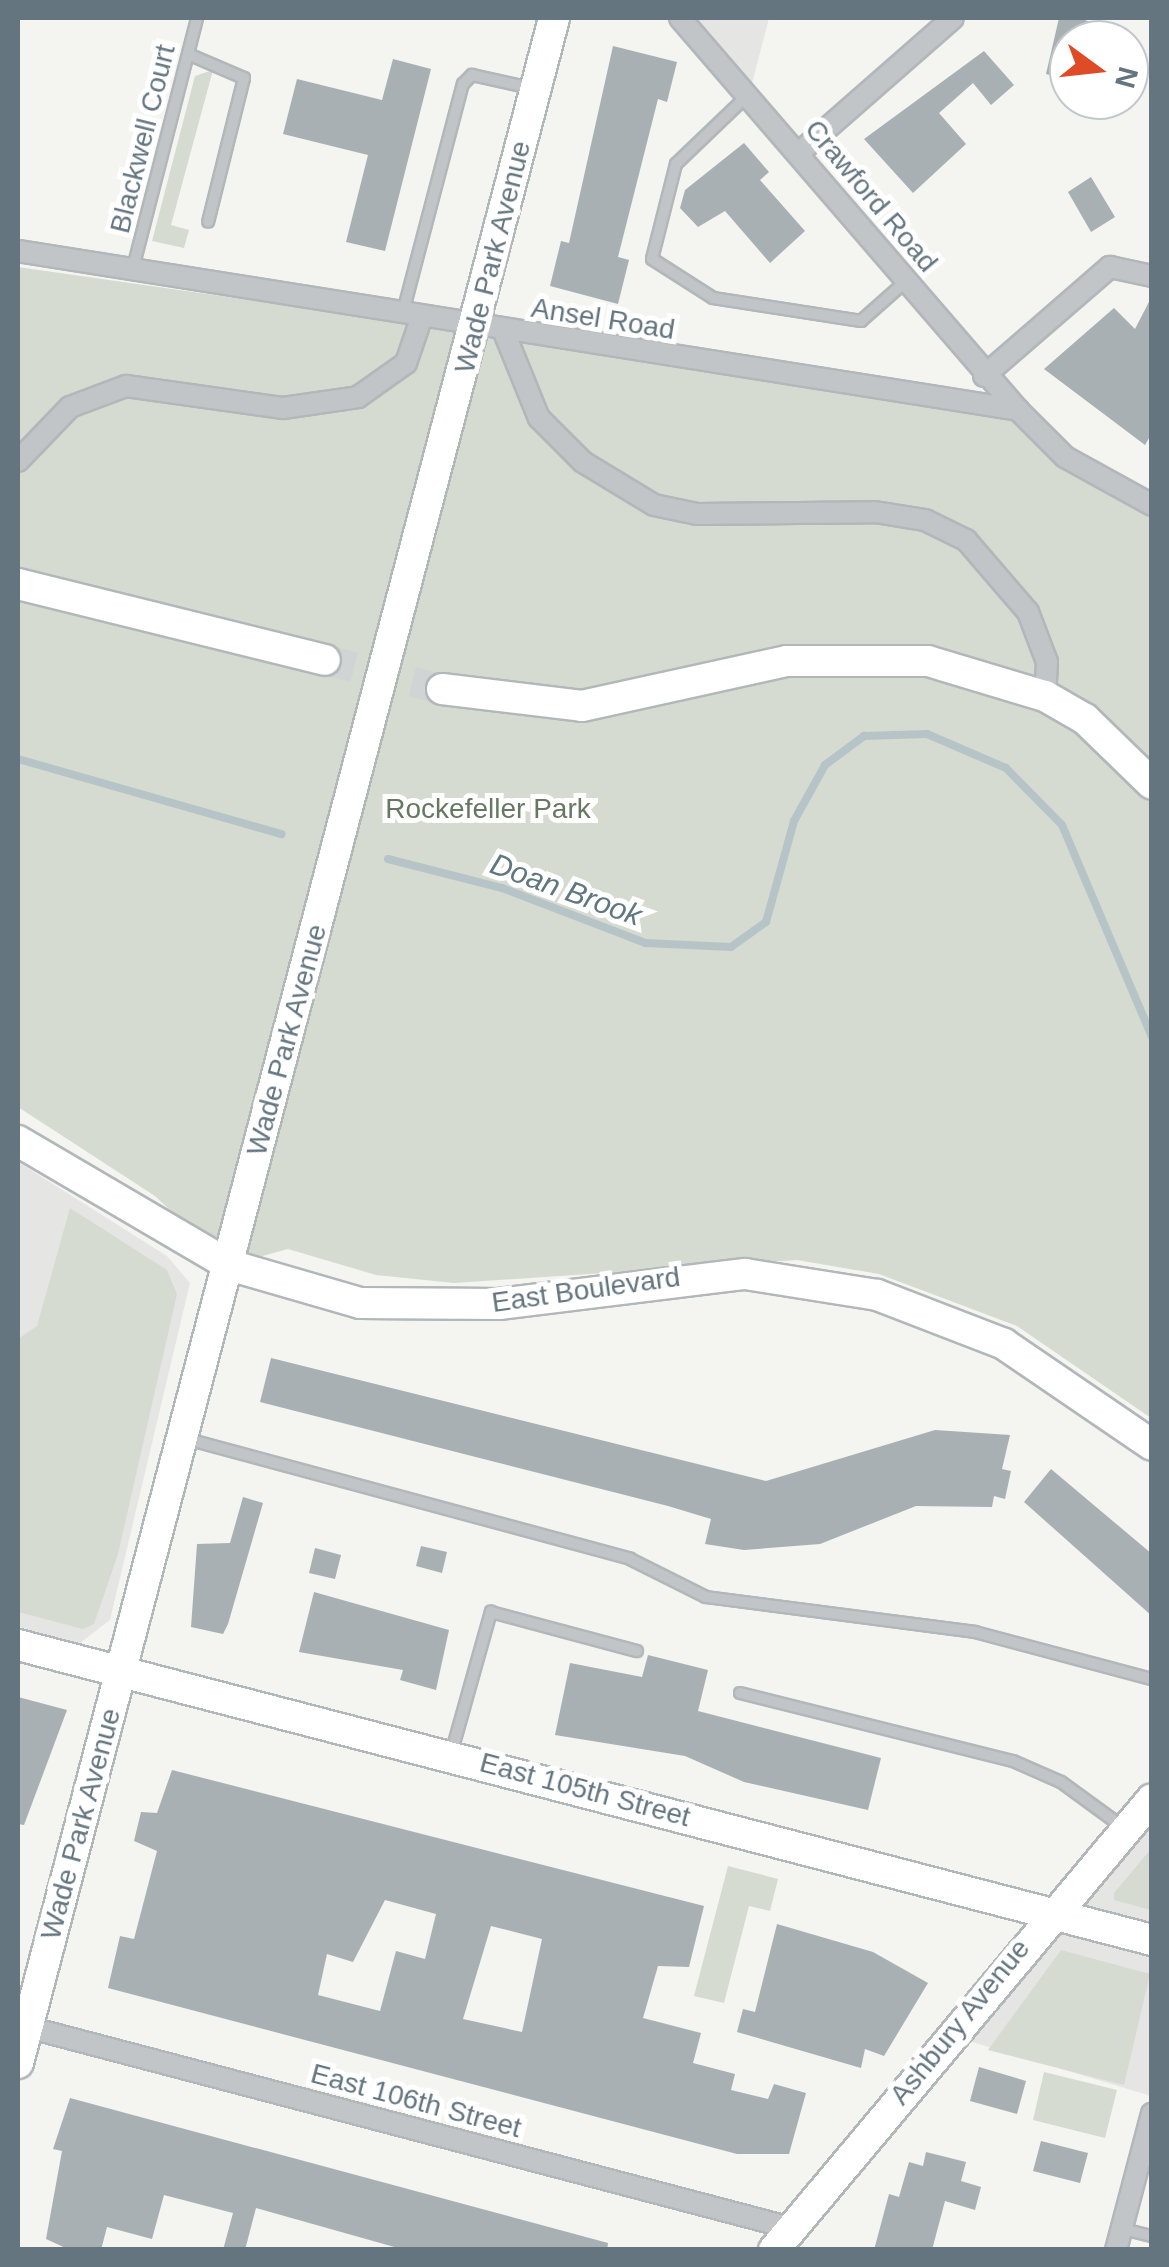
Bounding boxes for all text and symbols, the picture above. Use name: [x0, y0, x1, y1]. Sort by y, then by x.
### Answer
north arrow: [1049, 20, 1149, 120]
street label: Blackwell Court: [103, 41, 183, 237]
text: N: [1109, 64, 1144, 91]
street label: Crawford Road: [798, 113, 944, 279]
street label: Wade Park Avenue: [448, 137, 538, 377]
street label: Ansel Road: [529, 291, 677, 347]
park label: Rockefeller Park: [385, 792, 591, 826]
water label: Doan Brook: [485, 846, 647, 934]
street label: Wade Park Avenue: [240, 920, 334, 1160]
street label: East Boulevard: [490, 1260, 682, 1320]
street label: Wade Park Avenue: [34, 1704, 128, 1944]
street label: East 105th Street: [476, 1746, 694, 1834]
street label: Ashbury Avenue: [882, 1932, 1038, 2112]
street label: East 106th Street: [307, 2057, 525, 2145]

